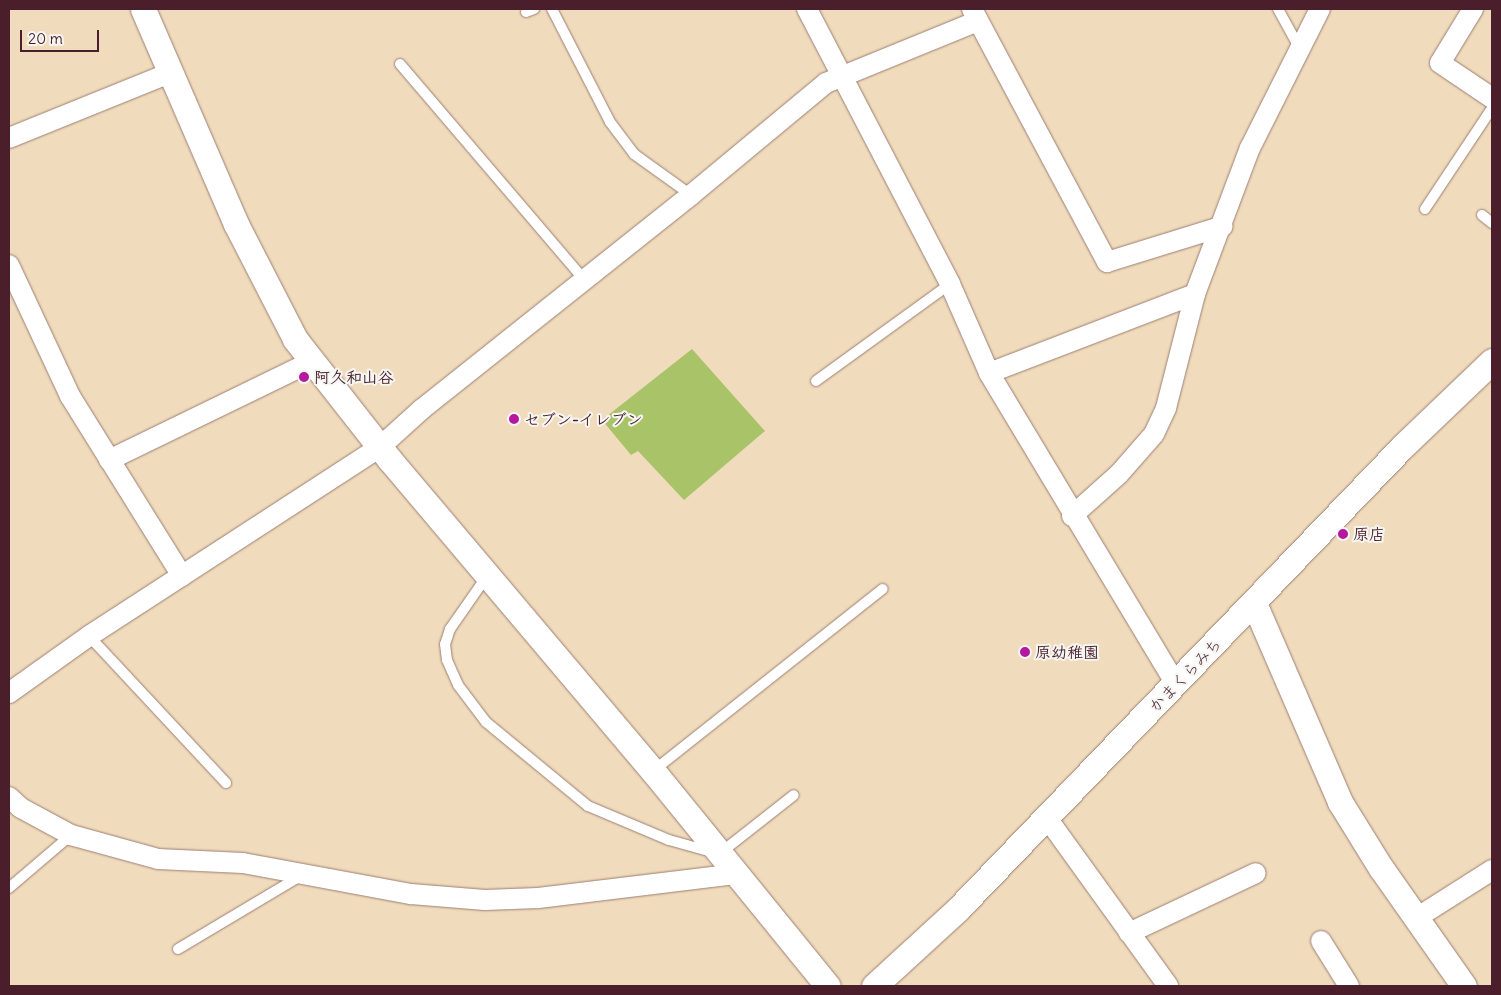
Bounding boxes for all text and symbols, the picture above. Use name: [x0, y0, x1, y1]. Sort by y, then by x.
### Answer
scale bar: [22, 20, 101, 52]
text: 20 m: [28, 29, 63, 48]
place label: 阿久和山谷: [314, 367, 394, 387]
marker: 阿久和山谷: [298, 371, 310, 383]
place label: セブン-イレブン: [524, 409, 643, 429]
marker: セブン-イレブン: [508, 413, 520, 425]
place label: 原店: [1353, 524, 1385, 544]
marker: 原店: [1337, 528, 1349, 540]
street label: かまくらみち: [1145, 634, 1225, 716]
place label: 原幼稚園: [1035, 642, 1099, 662]
marker: 原幼稚園: [1019, 646, 1031, 658]

